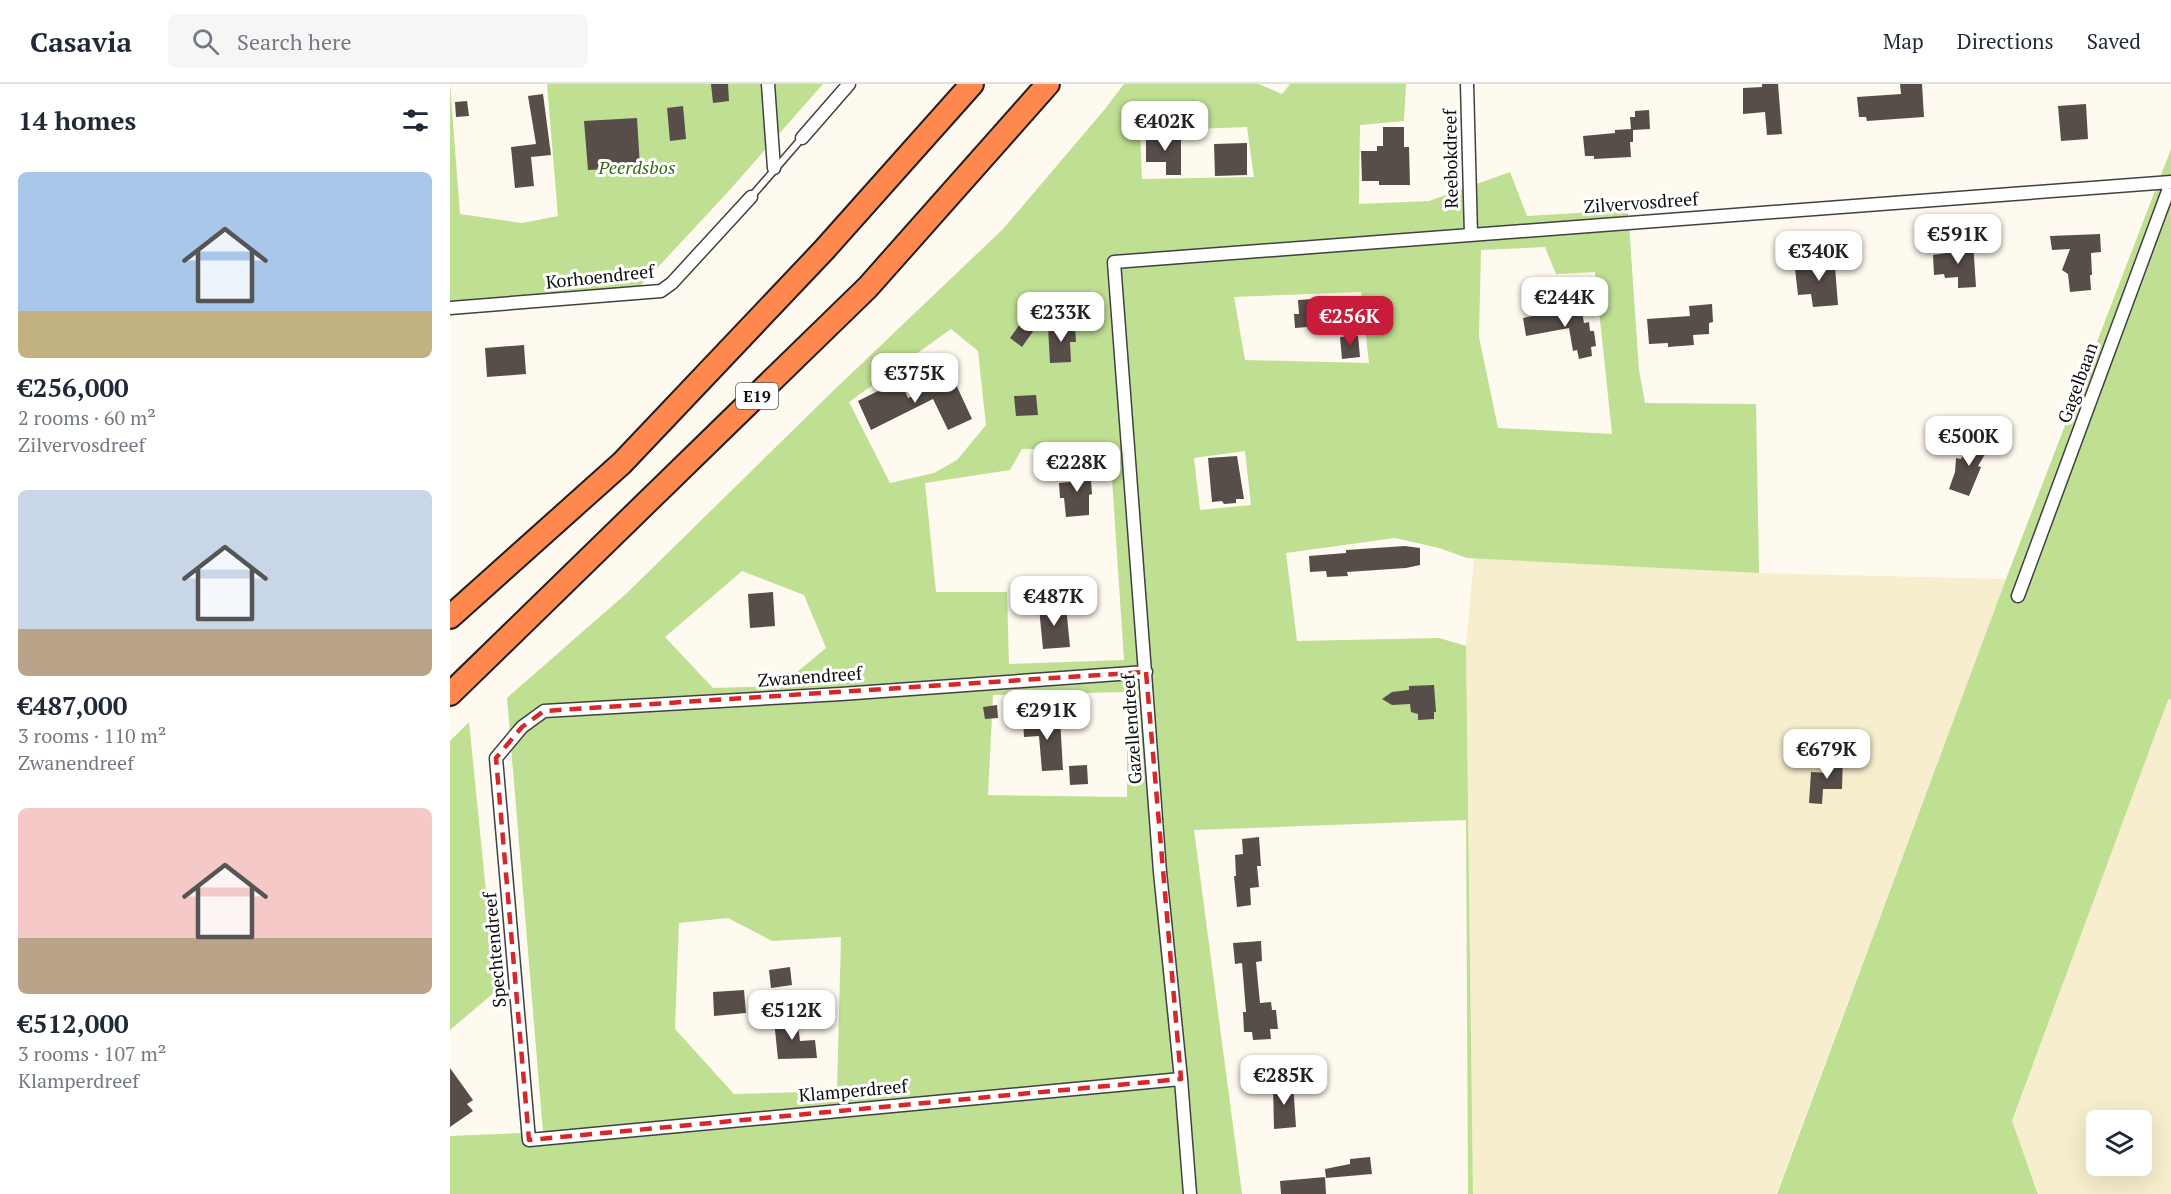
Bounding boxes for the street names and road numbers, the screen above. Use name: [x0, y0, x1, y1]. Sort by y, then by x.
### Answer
street label: Reebokdreef: [1437, 107, 1463, 209]
street label: Zilvervosdreef: [1583, 186, 1701, 218]
street label: Korhoendreef: [544, 258, 657, 294]
street label: Gagelbaan: [2051, 339, 2103, 426]
road number: E19: [736, 383, 778, 409]
street label: Zwanendreef: [757, 660, 865, 692]
street label: Gazellendreef: [1115, 671, 1147, 785]
street label: Spechtendreef: [477, 890, 511, 1009]
street label: Klamperdreef: [798, 1073, 910, 1107]

